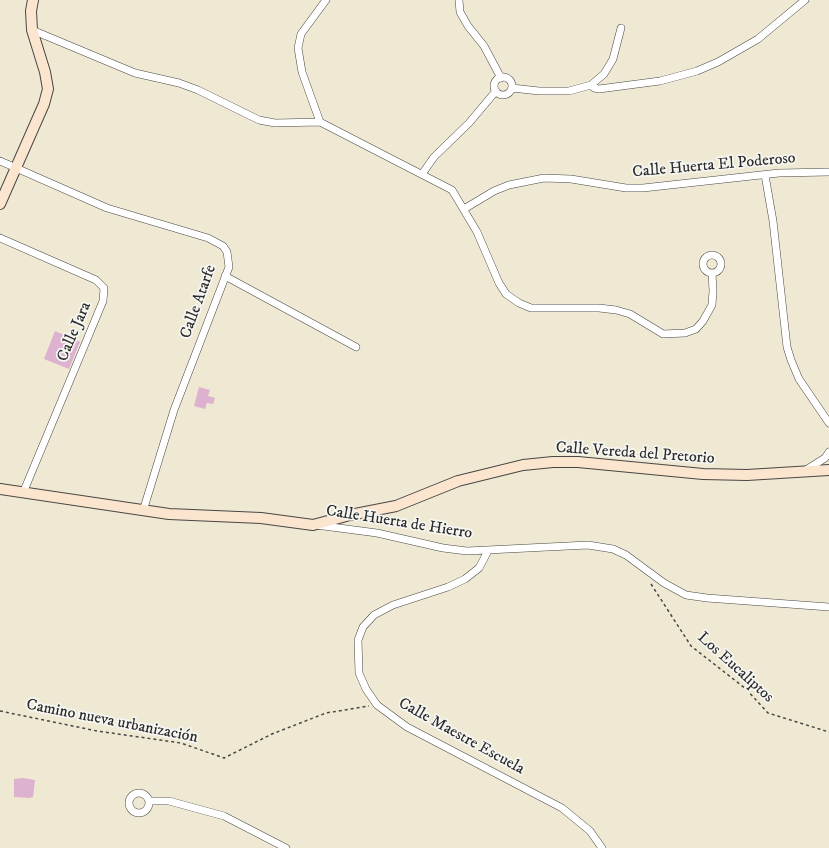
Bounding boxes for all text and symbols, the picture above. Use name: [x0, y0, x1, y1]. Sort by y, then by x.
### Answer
street label: Calle Huerta El Poderoso: [632, 149, 796, 183]
street label: Calle Atarfe: [177, 263, 221, 341]
street label: Calle Jara: [54, 299, 96, 365]
street label: Calle Vereda del Pretorio: [555, 439, 715, 469]
street label: Calle Huerta de Hierro: [325, 502, 473, 544]
street label: Los Eucaliptos: [693, 629, 777, 707]
street label: Calle Maestre Escuela: [395, 694, 527, 780]
street label: Camino nueva urbanización: [25, 696, 199, 748]

